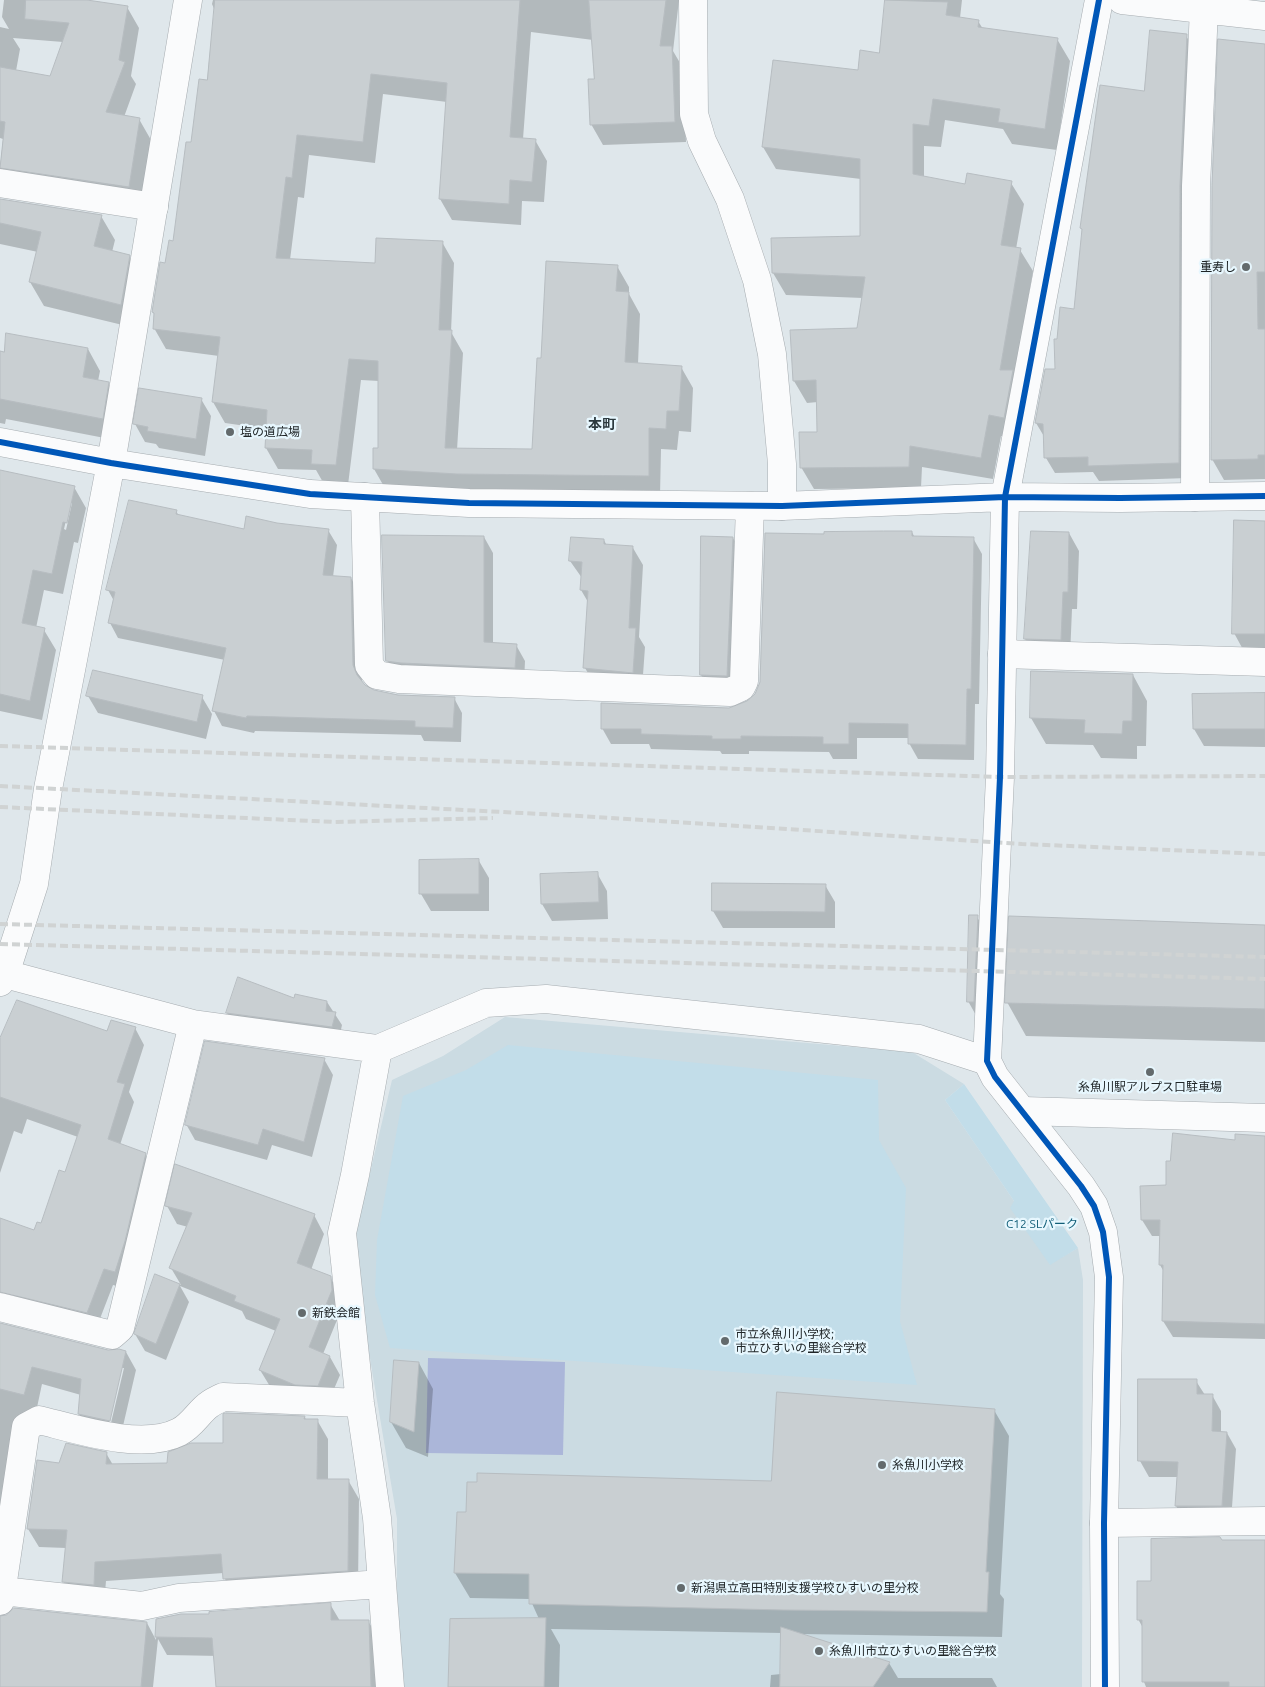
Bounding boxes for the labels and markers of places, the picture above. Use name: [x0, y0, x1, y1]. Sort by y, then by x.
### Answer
place label: 重寿し: [1200, 260, 1236, 274]
marker: 重寿し: [1240, 261, 1252, 273]
place label: 塩の道広場: [240, 425, 300, 439]
marker: 塩の道広場: [224, 426, 236, 438]
marker: 糸魚川駅アルプス口駐車場: [1144, 1066, 1156, 1078]
place label: 糸魚川駅アルプス口駐車場: [1078, 1080, 1222, 1094]
place label: 新鉄会館: [312, 1306, 360, 1320]
marker: 新鉄会館: [296, 1307, 308, 1319]
place label: 市立糸魚川小学校; 市立ひすいの里総合学校: [735, 1327, 867, 1355]
marker: 市立糸魚川小学校; 市立ひすいの里総合学校: [719, 1335, 731, 1347]
place label: 糸魚川小学校: [892, 1458, 964, 1472]
marker: 糸魚川小学校: [876, 1459, 888, 1471]
place label: 新潟県立高田特別支援学校ひすいの里分校: [691, 1581, 919, 1595]
marker: 新潟県立高田特別支援学校ひすいの里分校: [675, 1582, 687, 1594]
place label: 糸魚川市立ひすいの里総合学校: [829, 1644, 997, 1658]
marker: 糸魚川市立ひすいの里総合学校: [813, 1645, 825, 1657]

